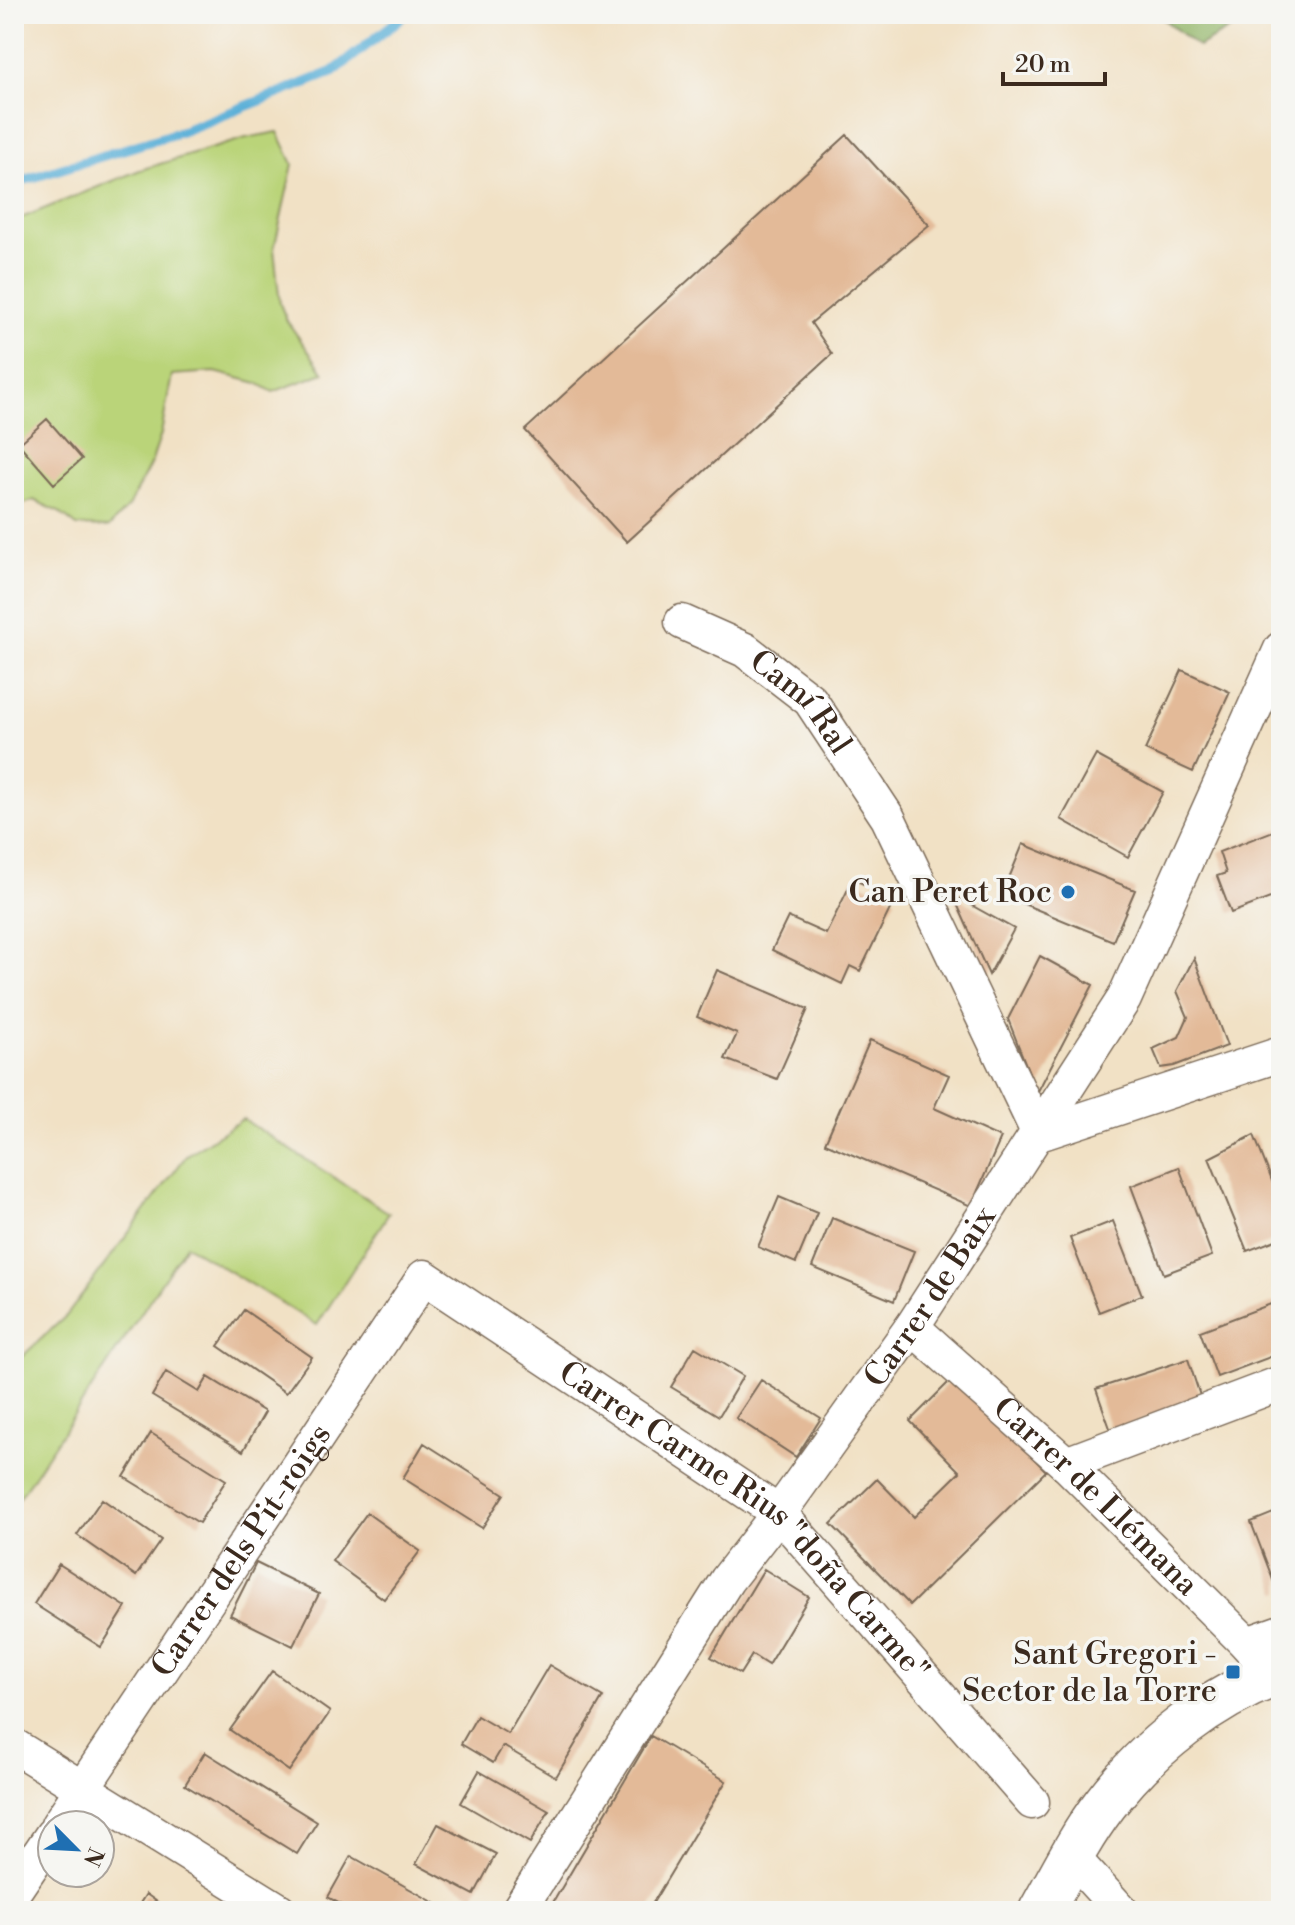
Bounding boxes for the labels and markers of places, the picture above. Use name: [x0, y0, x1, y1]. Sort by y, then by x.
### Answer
place label: Can Peret Roc: [849, 872, 1052, 912]
marker: Can Peret Roc: [1059, 883, 1077, 901]
place label: Sant Gregori - Sector de la Torre: [962, 1634, 1217, 1711]
marker: Sant Gregori - Sector de la Torre: [1224, 1663, 1242, 1681]

